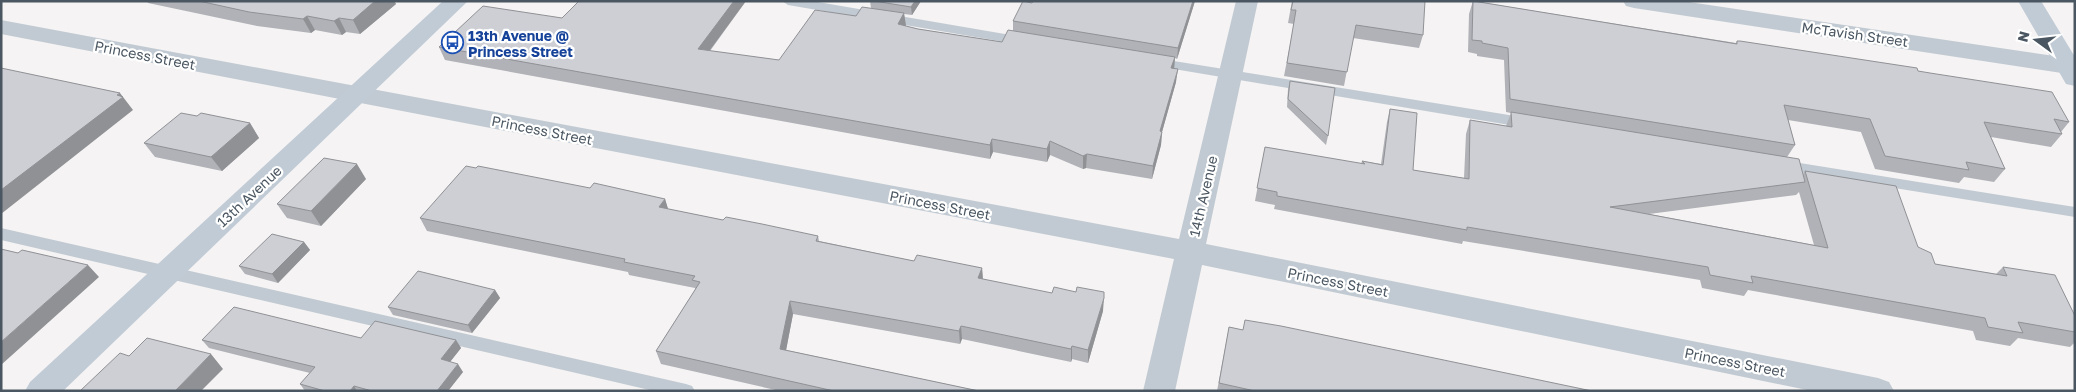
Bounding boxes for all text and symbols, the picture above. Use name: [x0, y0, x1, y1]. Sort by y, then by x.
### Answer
north arrow: [2011, 15, 2061, 65]
street label: McTavish Street: [1801, 18, 1909, 50]
place label: 13th Avenue @ Princess Street: [468, 27, 573, 60]
text: N: [2013, 29, 2033, 44]
bus stop icon: 13th Avenue @ Princess Street: [440, 31, 464, 55]
street label: Princess Street: [93, 37, 197, 73]
street label: Princess Street: [490, 112, 594, 148]
street label: 14th Avenue: [1185, 154, 1221, 238]
street label: 13th Avenue: [213, 162, 285, 230]
street label: Princess Street: [888, 187, 992, 223]
street label: Princess Street: [1286, 264, 1390, 300]
street label: Princess Street: [1683, 344, 1787, 380]

